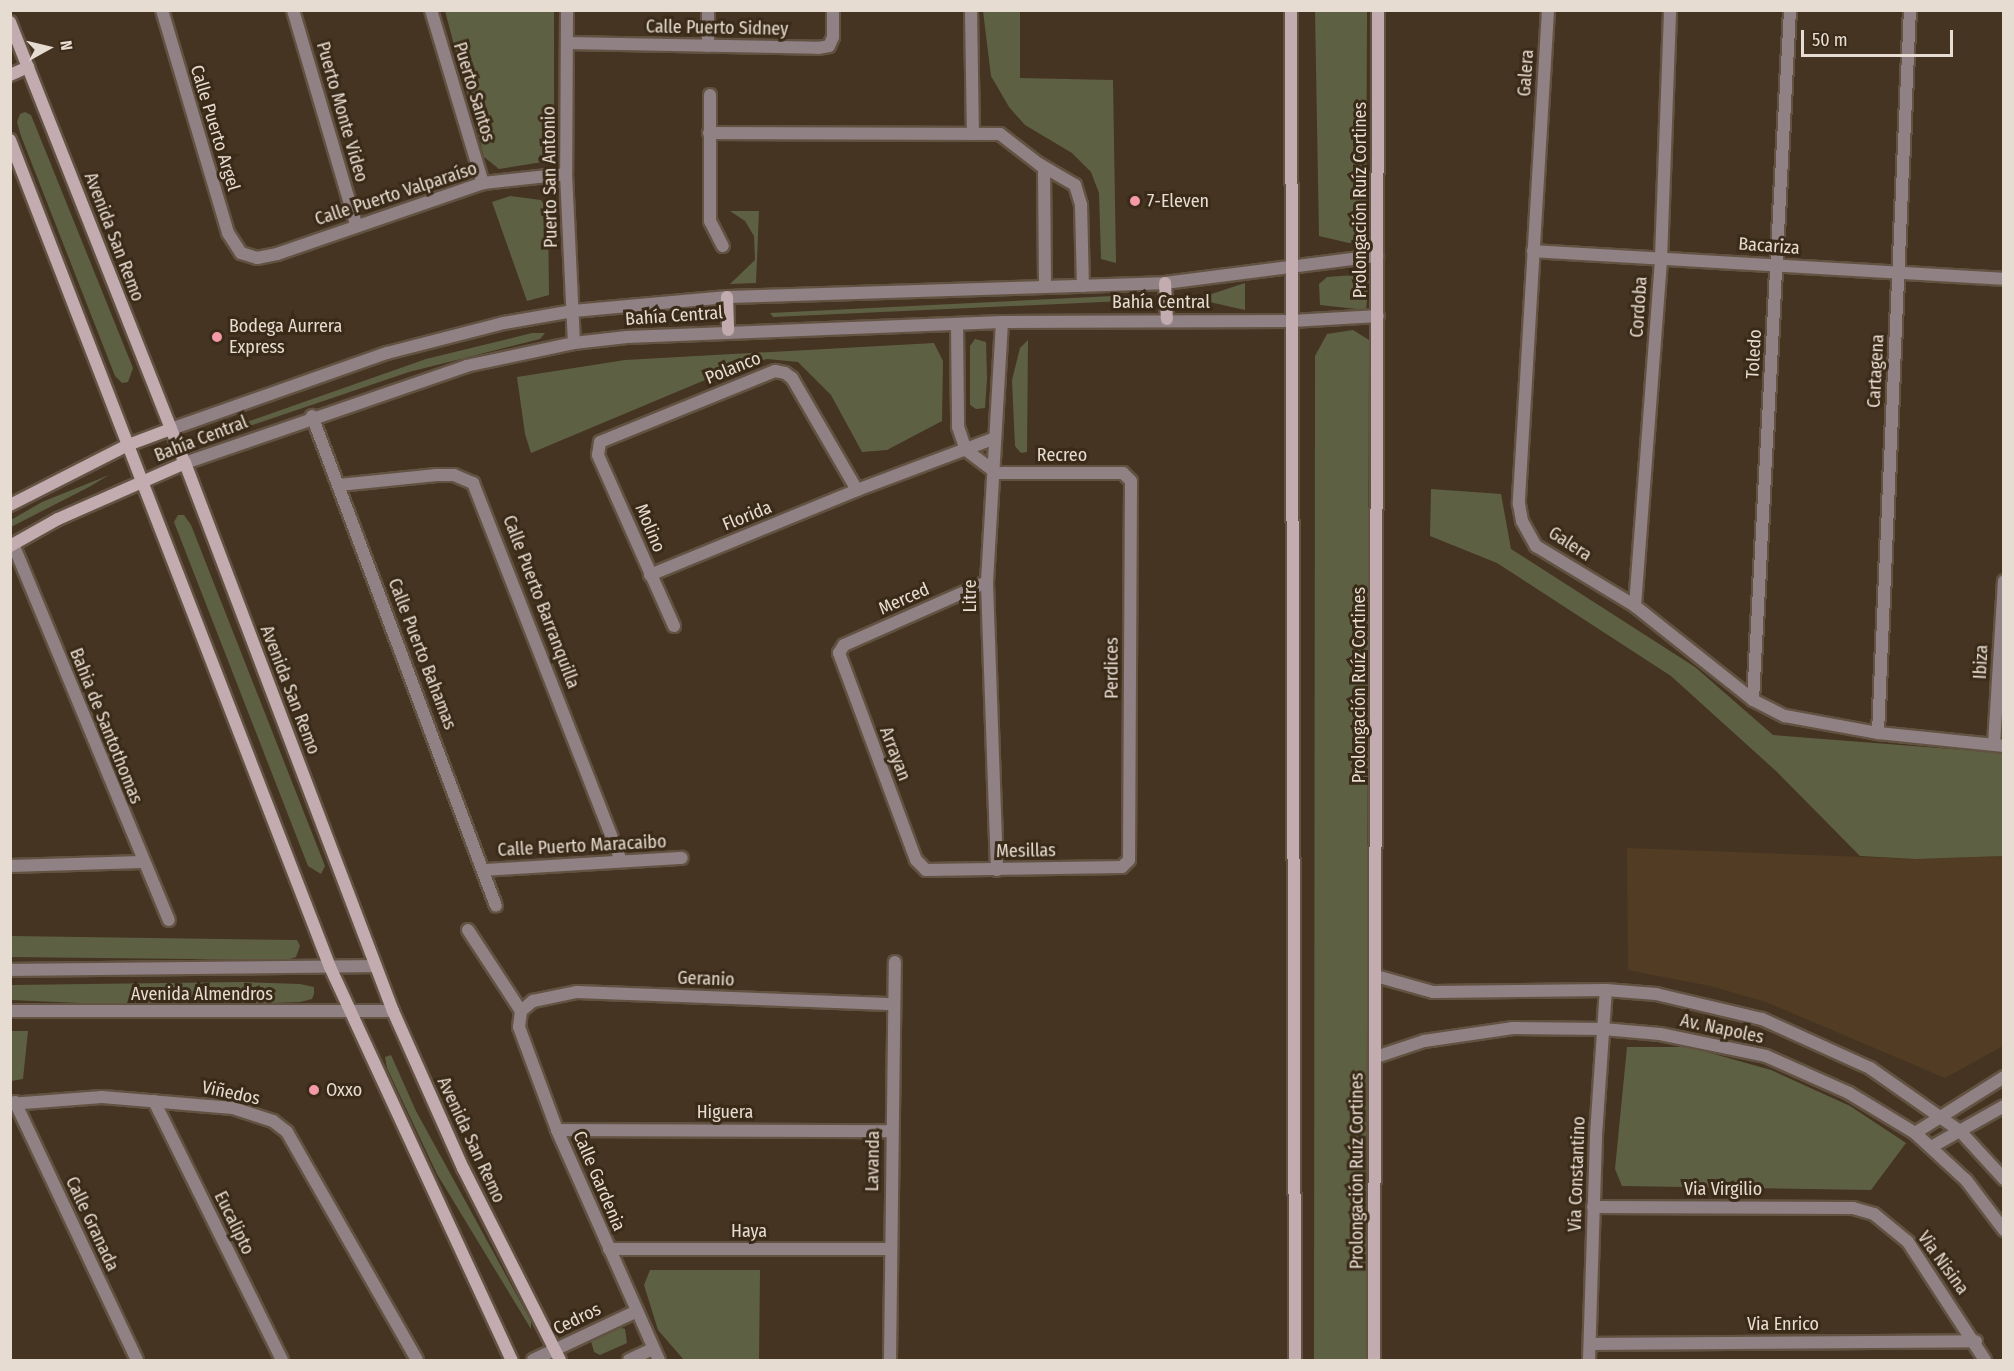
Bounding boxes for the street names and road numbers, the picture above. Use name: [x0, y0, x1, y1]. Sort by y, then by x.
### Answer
street label: Calle Puerto Sidney: [646, 16, 788, 40]
street label: Puerto Monte Video: [312, 39, 372, 185]
street label: Puerto Santos: [449, 40, 499, 144]
street label: Galera: [1514, 49, 1538, 97]
street label: Calle Puerto Argel: [186, 63, 244, 193]
street label: Prolongación Ruíz Cortines: [1349, 102, 1371, 298]
street label: Puerto San Antonio: [538, 106, 562, 248]
street label: Calle Puerto Valparaíso: [312, 158, 480, 230]
street label: Avenida San Remo: [80, 170, 148, 304]
street label: Bacariza: [1738, 233, 1800, 259]
street label: Cordoba: [1626, 276, 1652, 338]
street label: Bahía Central: [1112, 291, 1210, 313]
street label: Bahía Central: [624, 302, 724, 330]
street label: Toledo: [1742, 329, 1766, 379]
street label: Cartagena: [1863, 334, 1889, 408]
street label: Polanco: [702, 347, 764, 389]
street label: Bahía Central: [151, 411, 251, 467]
street label: Recreo: [1037, 444, 1087, 466]
street label: Florida: [719, 496, 775, 536]
street label: Molino: [630, 501, 670, 555]
street label: Calle Puerto Barranquilla: [498, 512, 584, 692]
street label: Galera: [1544, 522, 1596, 566]
street label: Calle Puerto Bahamas: [383, 575, 461, 733]
street label: Merced: [875, 578, 933, 620]
street label: Litre: [959, 579, 981, 613]
street label: Prolongación Ruíz Cortines: [1348, 587, 1370, 783]
street label: Avenida San Remo: [256, 623, 324, 757]
street label: Perdices: [1101, 637, 1123, 699]
street label: Ibiza: [1969, 644, 1993, 680]
street label: Bahia de Santothomas: [65, 645, 147, 807]
street label: Arrayan: [875, 724, 915, 784]
street label: Calle Puerto Maracaibo: [497, 831, 667, 861]
street label: Mesillas: [996, 840, 1056, 862]
street label: Geranio: [677, 967, 735, 991]
street label: Avenida Almendros: [131, 983, 273, 1005]
street label: Av. Napoles: [1678, 1010, 1766, 1048]
street label: Prolongación Ruíz Cortines: [1346, 1073, 1368, 1269]
street label: Avenida San Remo: [432, 1074, 510, 1206]
street label: Viñedos: [200, 1076, 262, 1110]
street label: Higuera: [697, 1101, 753, 1123]
street label: Via Constantino: [1564, 1116, 1590, 1232]
street label: Calle Gardenia: [568, 1128, 630, 1234]
street label: Lavanda: [862, 1130, 884, 1192]
street label: Calle Granada: [61, 1173, 123, 1275]
street label: Via Virgilio: [1684, 1178, 1762, 1200]
street label: Eucalipto: [209, 1188, 259, 1258]
street label: Haya: [731, 1220, 767, 1242]
street label: Via Nisina: [1913, 1227, 1973, 1299]
street label: Cedros: [550, 1298, 604, 1340]
street label: Via Enrico: [1747, 1313, 1819, 1335]

